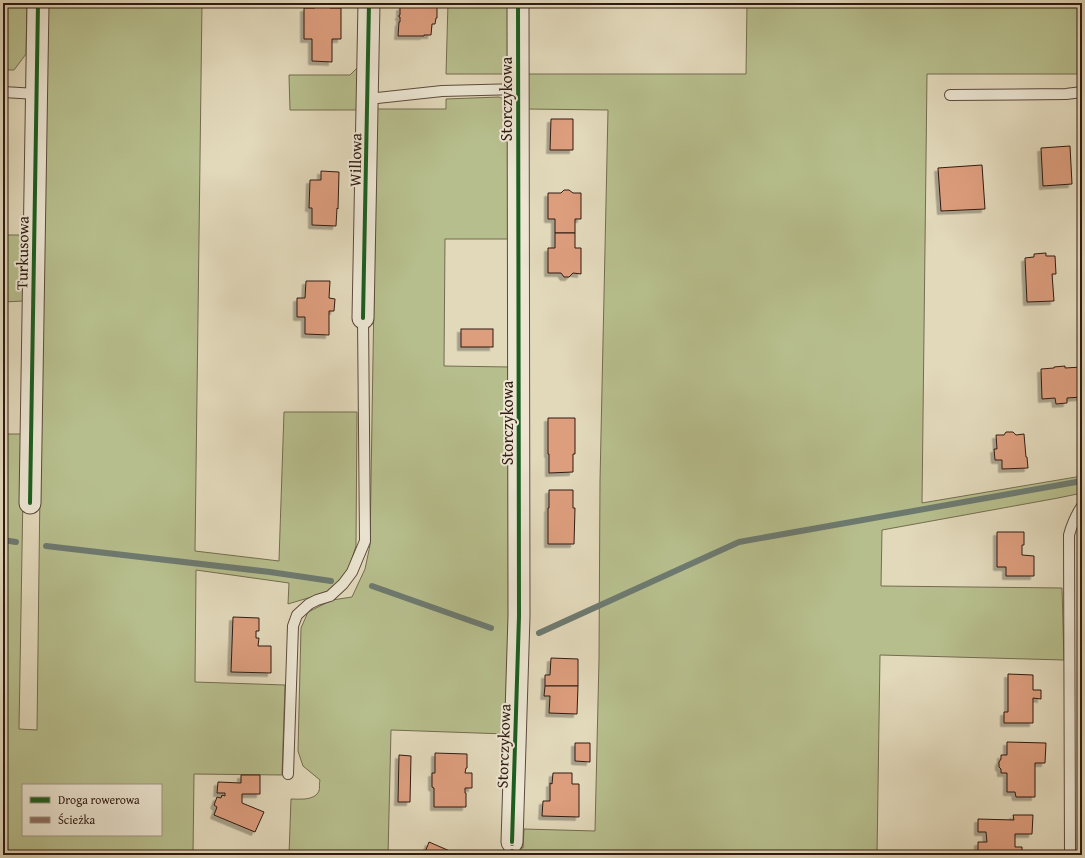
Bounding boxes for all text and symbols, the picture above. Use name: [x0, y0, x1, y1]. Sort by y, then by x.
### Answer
street label: Storczykowa: [494, 56, 518, 141]
street label: Willowa: [343, 133, 367, 187]
street label: Turkusowa: [9, 215, 35, 290]
street label: Storczykowa: [495, 380, 519, 465]
street label: Storczykowa: [490, 703, 516, 789]
legend: [22, 784, 162, 836]
text: Droga rowerowa: [58, 791, 140, 808]
text: Ścieżka: [58, 811, 96, 828]

